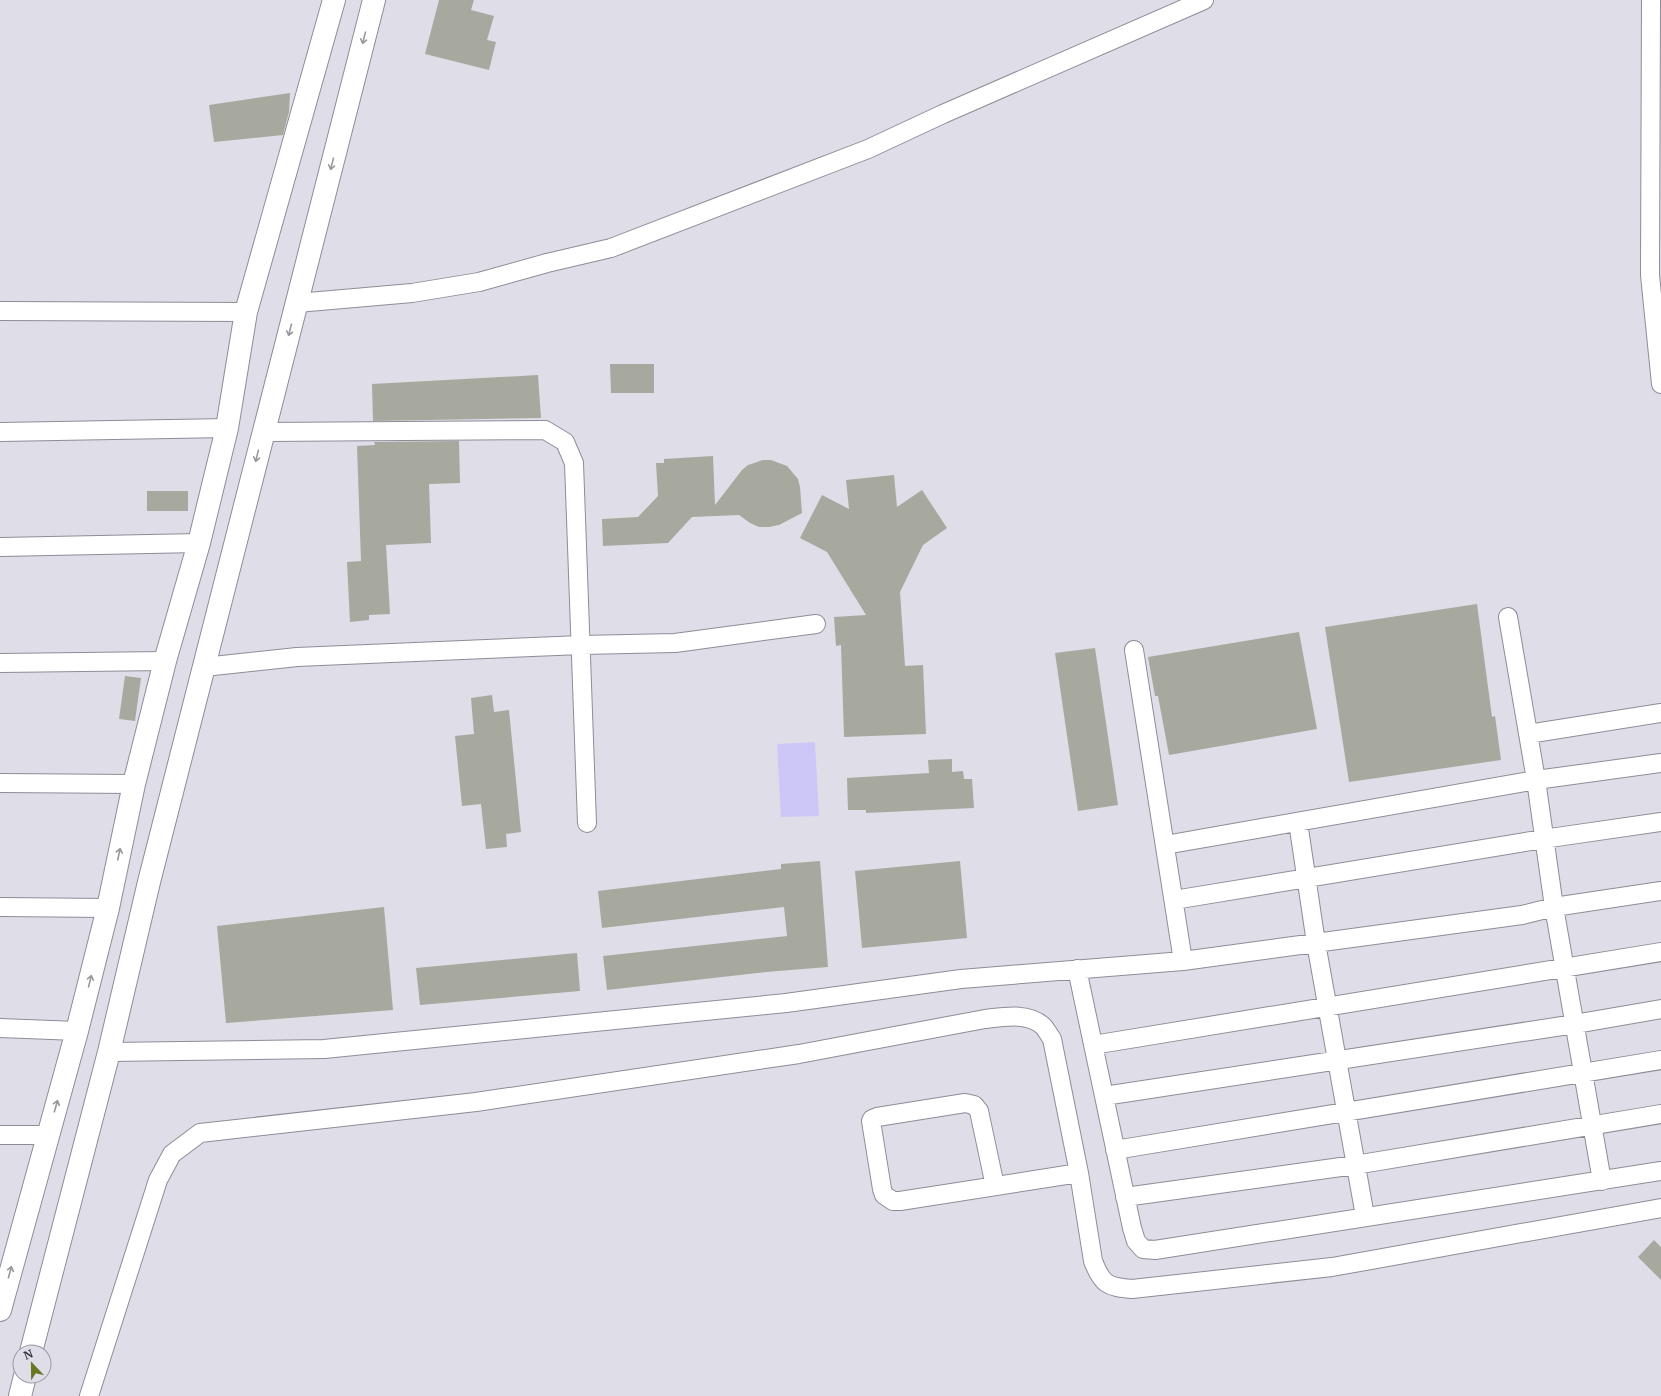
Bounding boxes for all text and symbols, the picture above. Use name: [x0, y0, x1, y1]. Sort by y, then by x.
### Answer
one-way arrow: [360, 31, 368, 44]
one-way arrow: [328, 157, 335, 170]
one-way arrow: [285, 324, 293, 337]
one-way arrow: [253, 450, 261, 463]
one-way arrow: [115, 848, 123, 861]
one-way arrow: [86, 975, 94, 988]
one-way arrow: [52, 1100, 60, 1113]
one-way arrow: [7, 1266, 14, 1279]
north arrow: [12, 1344, 52, 1384]
text: N: [22, 1346, 35, 1363]

